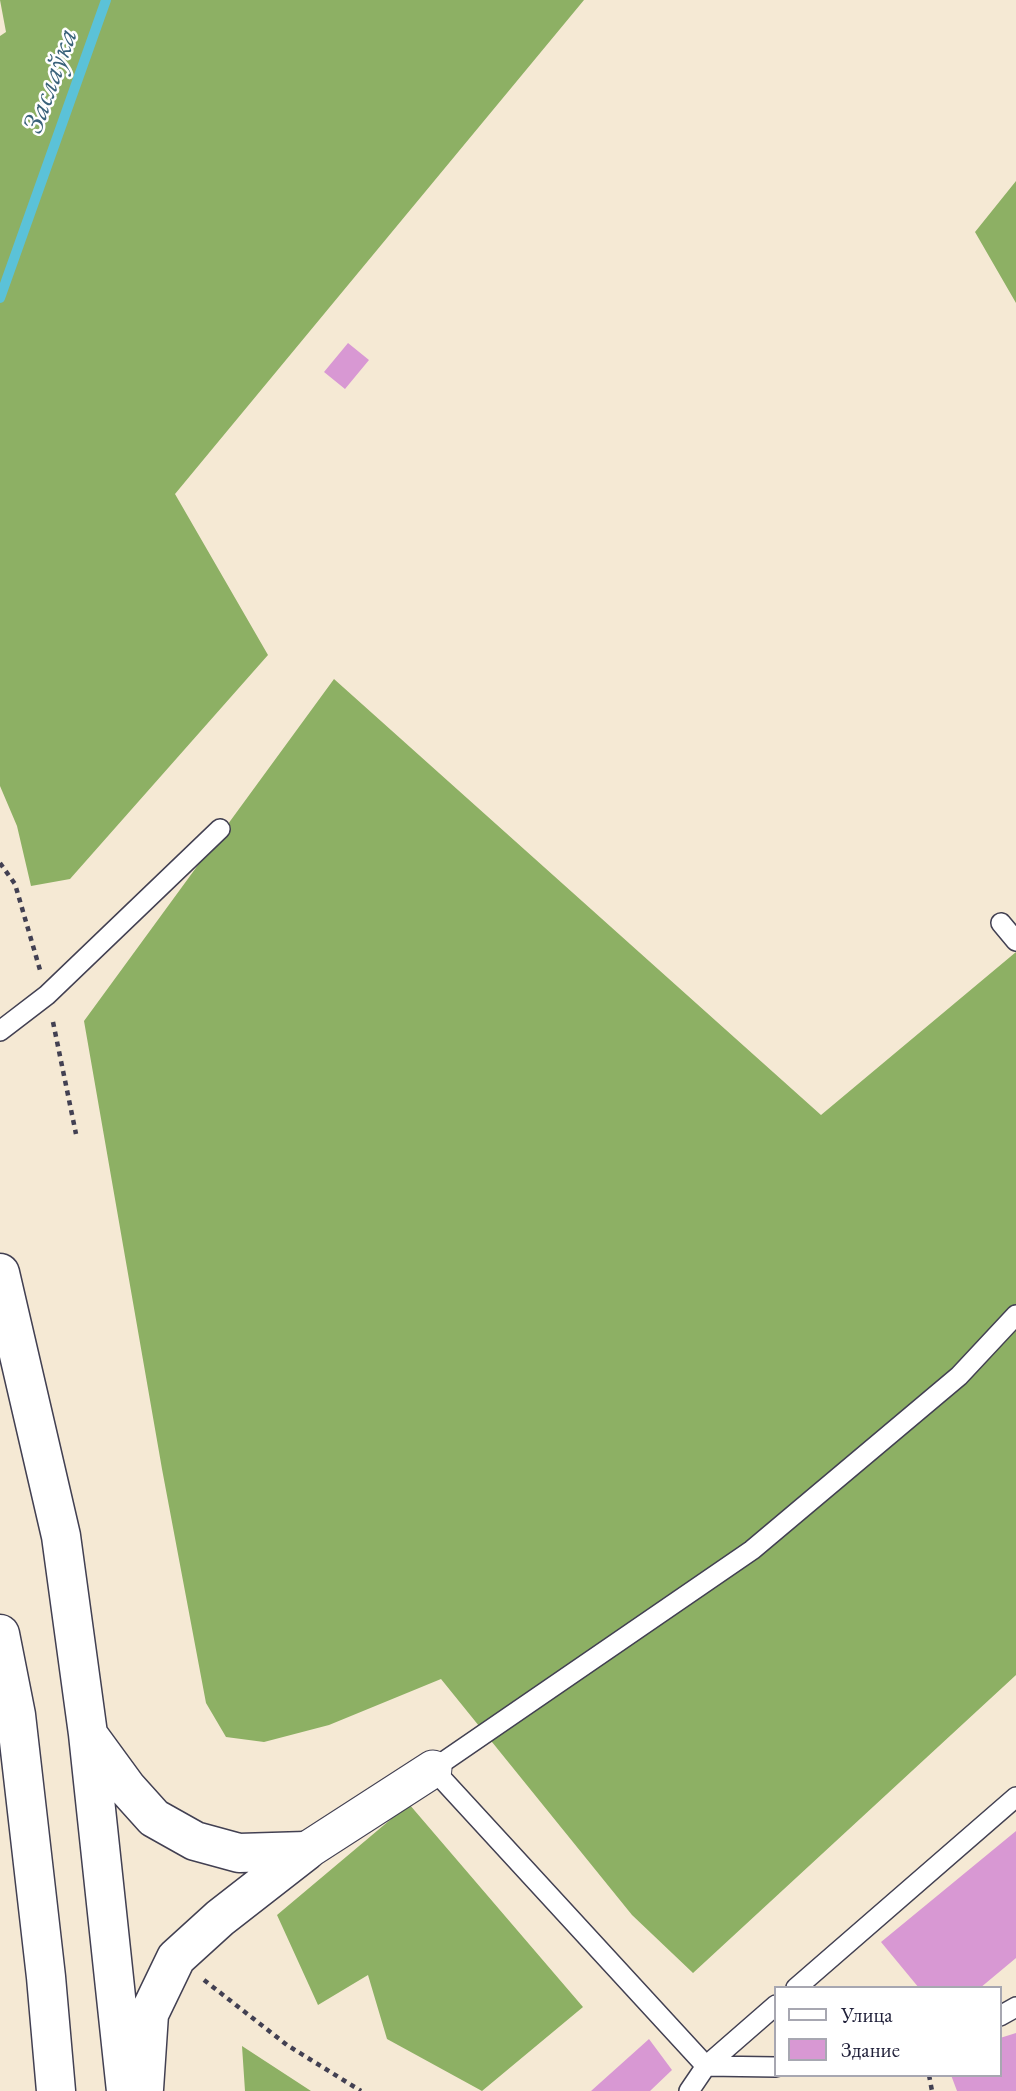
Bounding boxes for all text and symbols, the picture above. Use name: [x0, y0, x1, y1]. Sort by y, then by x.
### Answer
water label: Заслаўка: [15, 24, 87, 138]
legend: [774, 1986, 1002, 2077]
text: Улица: [841, 2001, 893, 2028]
text: Здание: [841, 2036, 900, 2063]

